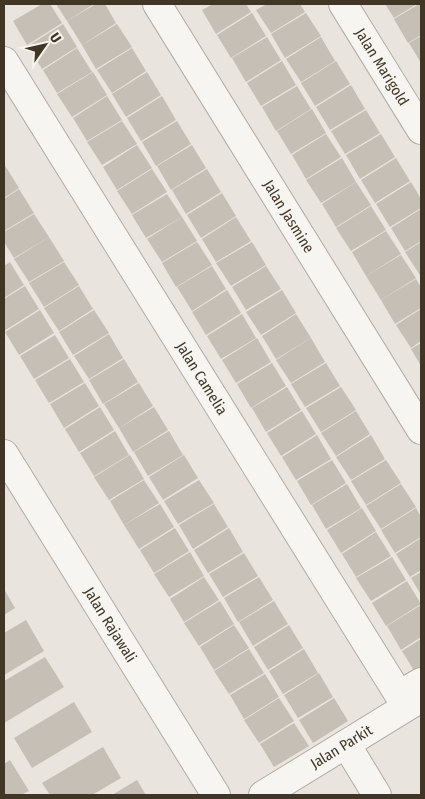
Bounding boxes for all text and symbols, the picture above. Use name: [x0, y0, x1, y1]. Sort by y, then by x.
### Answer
north arrow: [20, 20, 70, 70]
street label: Jalan Marigold: [351, 25, 413, 109]
text: U: [46, 30, 65, 46]
street label: Jalan Jasmine: [259, 177, 318, 256]
street label: Jalan Camelia: [172, 338, 231, 418]
street label: Jalan Rajawali: [80, 584, 140, 665]
street label: Jalan Parkit: [307, 721, 376, 773]

